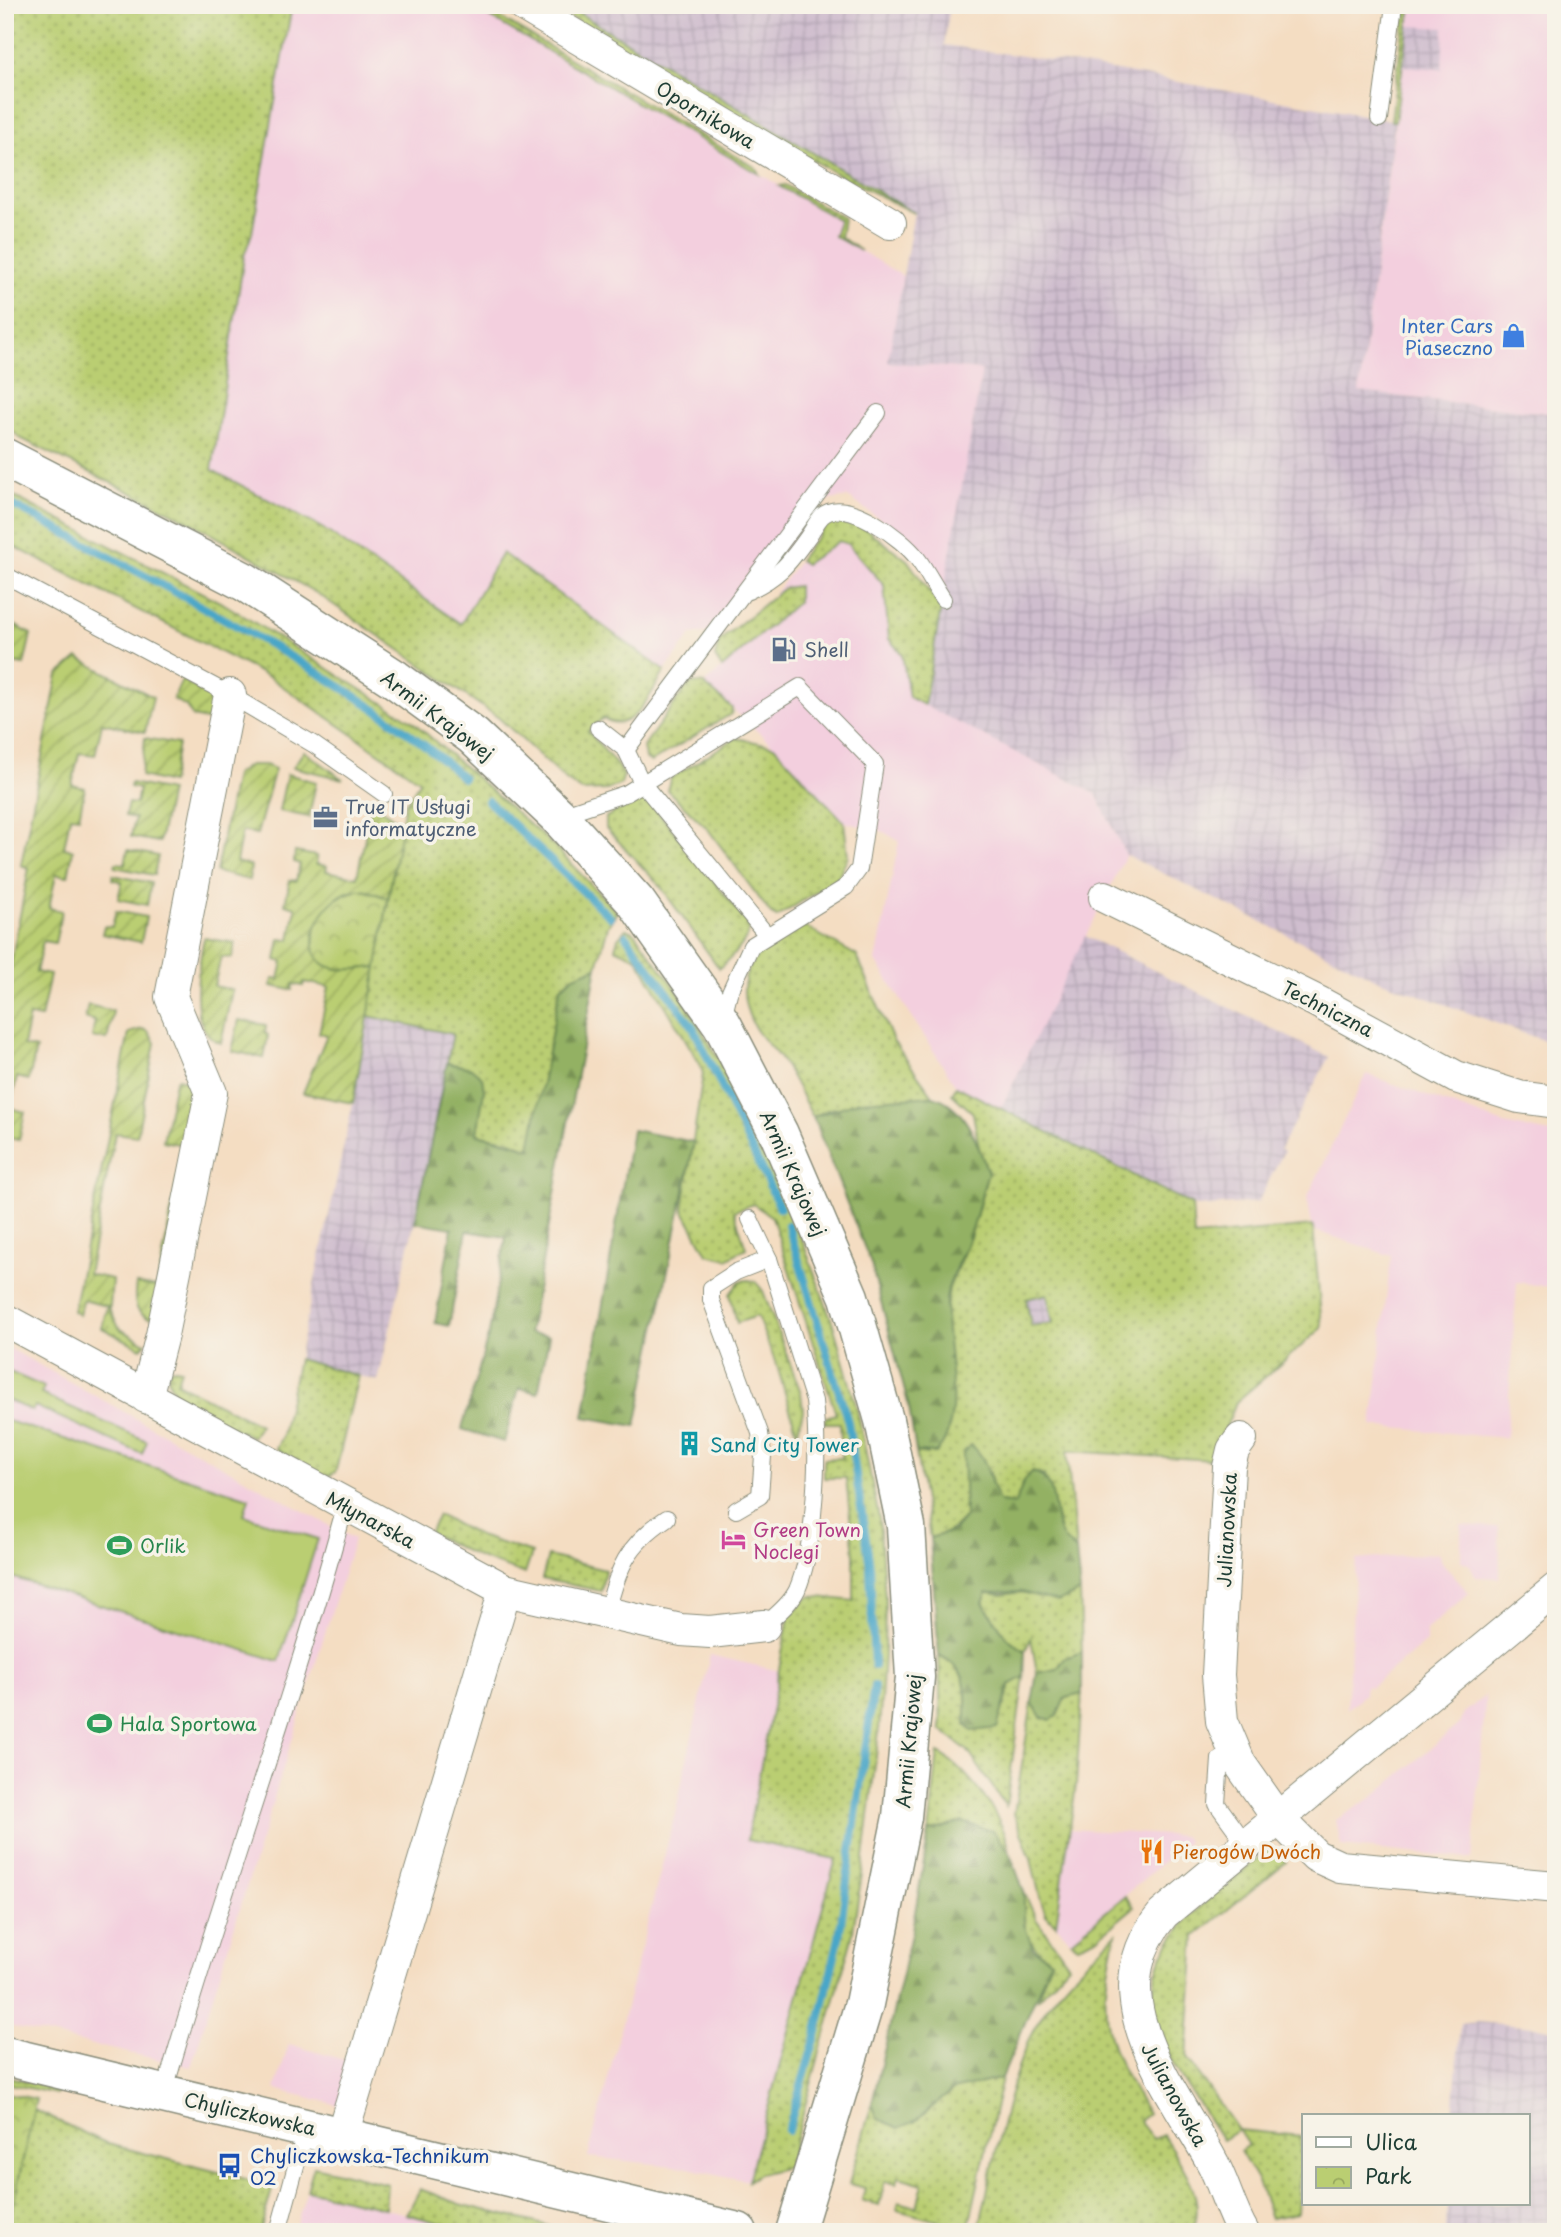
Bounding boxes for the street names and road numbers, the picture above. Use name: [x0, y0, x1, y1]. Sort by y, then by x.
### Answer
street label: Opornikowa: [651, 73, 761, 155]
street label: Armii Krajowej: [376, 663, 500, 767]
street label: Techniczna: [1278, 973, 1379, 1043]
street label: Armii Krajowej: [754, 1106, 834, 1240]
street label: Julianowska: [1209, 1472, 1243, 1588]
street label: Młynarska: [321, 1484, 421, 1554]
street label: Armii Krajowej: [888, 1673, 928, 1809]
street label: Julianowska: [1135, 2037, 1215, 2151]
street label: Chyliczkowska: [181, 2084, 319, 2142]

